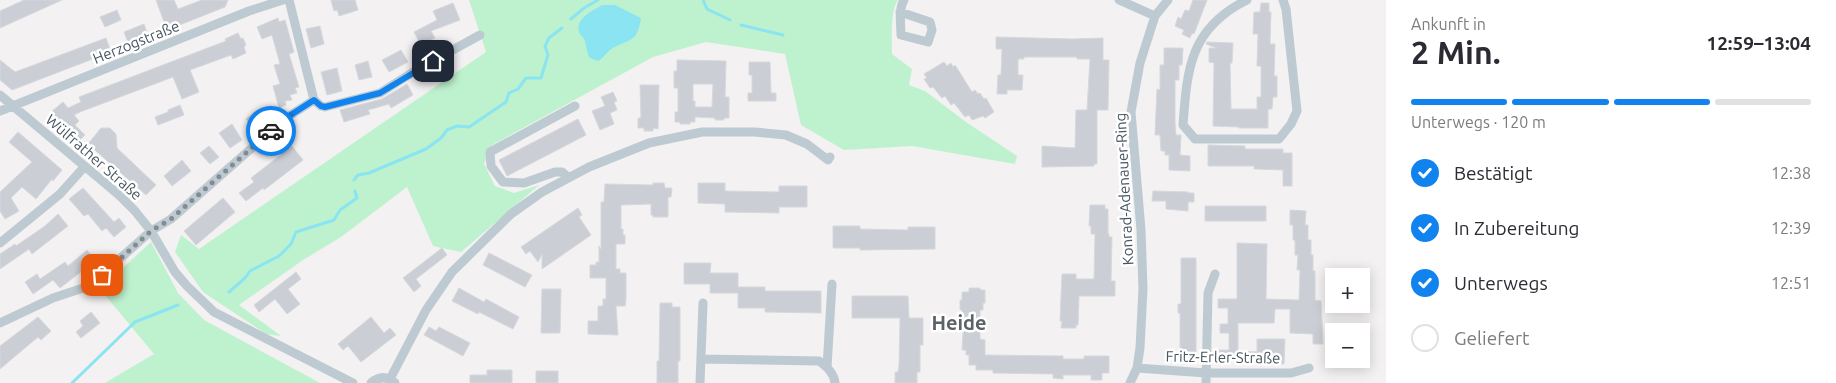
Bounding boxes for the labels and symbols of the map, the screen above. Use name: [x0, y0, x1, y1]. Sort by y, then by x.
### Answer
street label: Herzogstraße: [90, 17, 182, 67]
pin: [412, 40, 454, 82]
courier: [246, 106, 296, 156]
street label: Wülfrather Straße: [43, 111, 145, 203]
street label: Konrad-Adenauer-Ring: [1112, 112, 1136, 266]
pin: [81, 254, 123, 296]
district label: Heide: [931, 311, 987, 334]
street label: Fritz-Erler-Straße: [1166, 348, 1280, 366]

